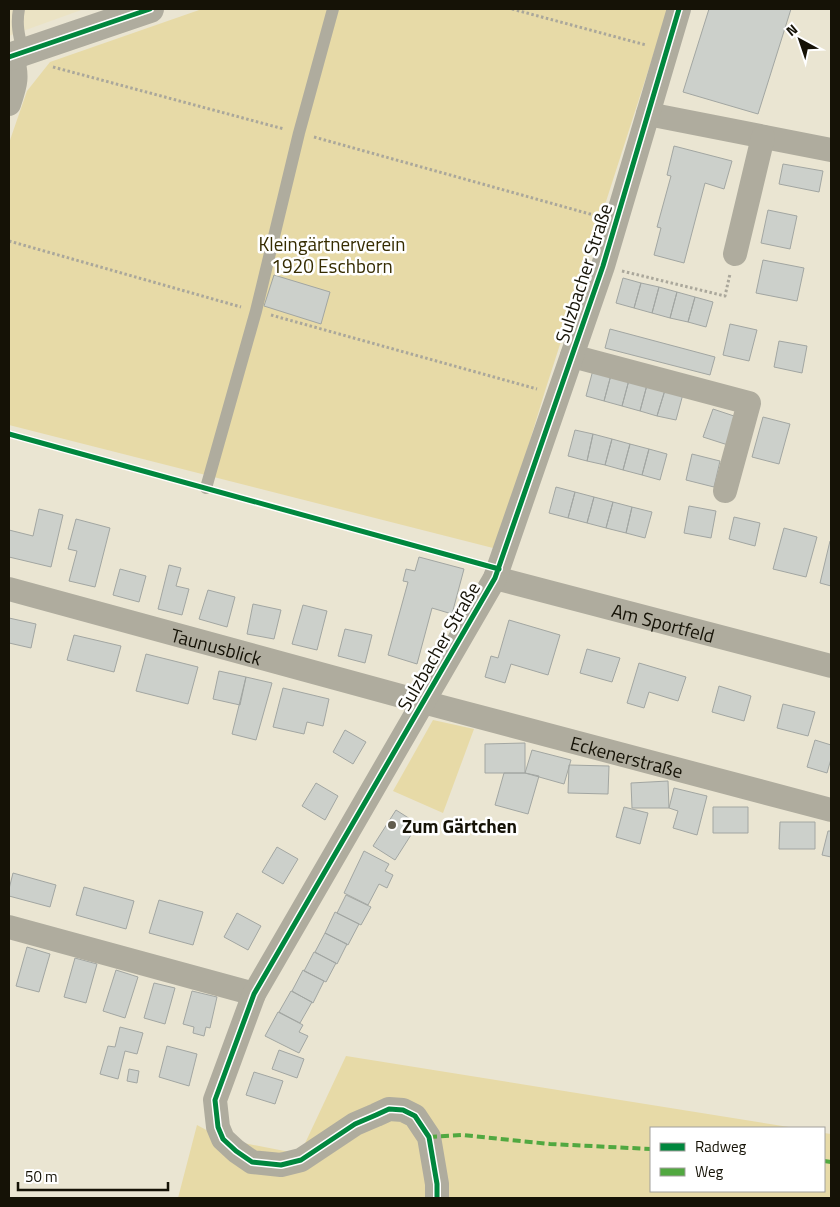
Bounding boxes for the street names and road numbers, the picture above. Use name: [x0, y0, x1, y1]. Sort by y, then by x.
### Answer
street label: Sulzbacher Straße: [547, 199, 619, 347]
street label: Sulzbacher Straße: [389, 576, 487, 716]
street label: Am Sportfeld: [609, 595, 718, 649]
street label: Taunusblick: [168, 619, 265, 672]
street label: Eckenerstraße: [567, 727, 686, 785]

